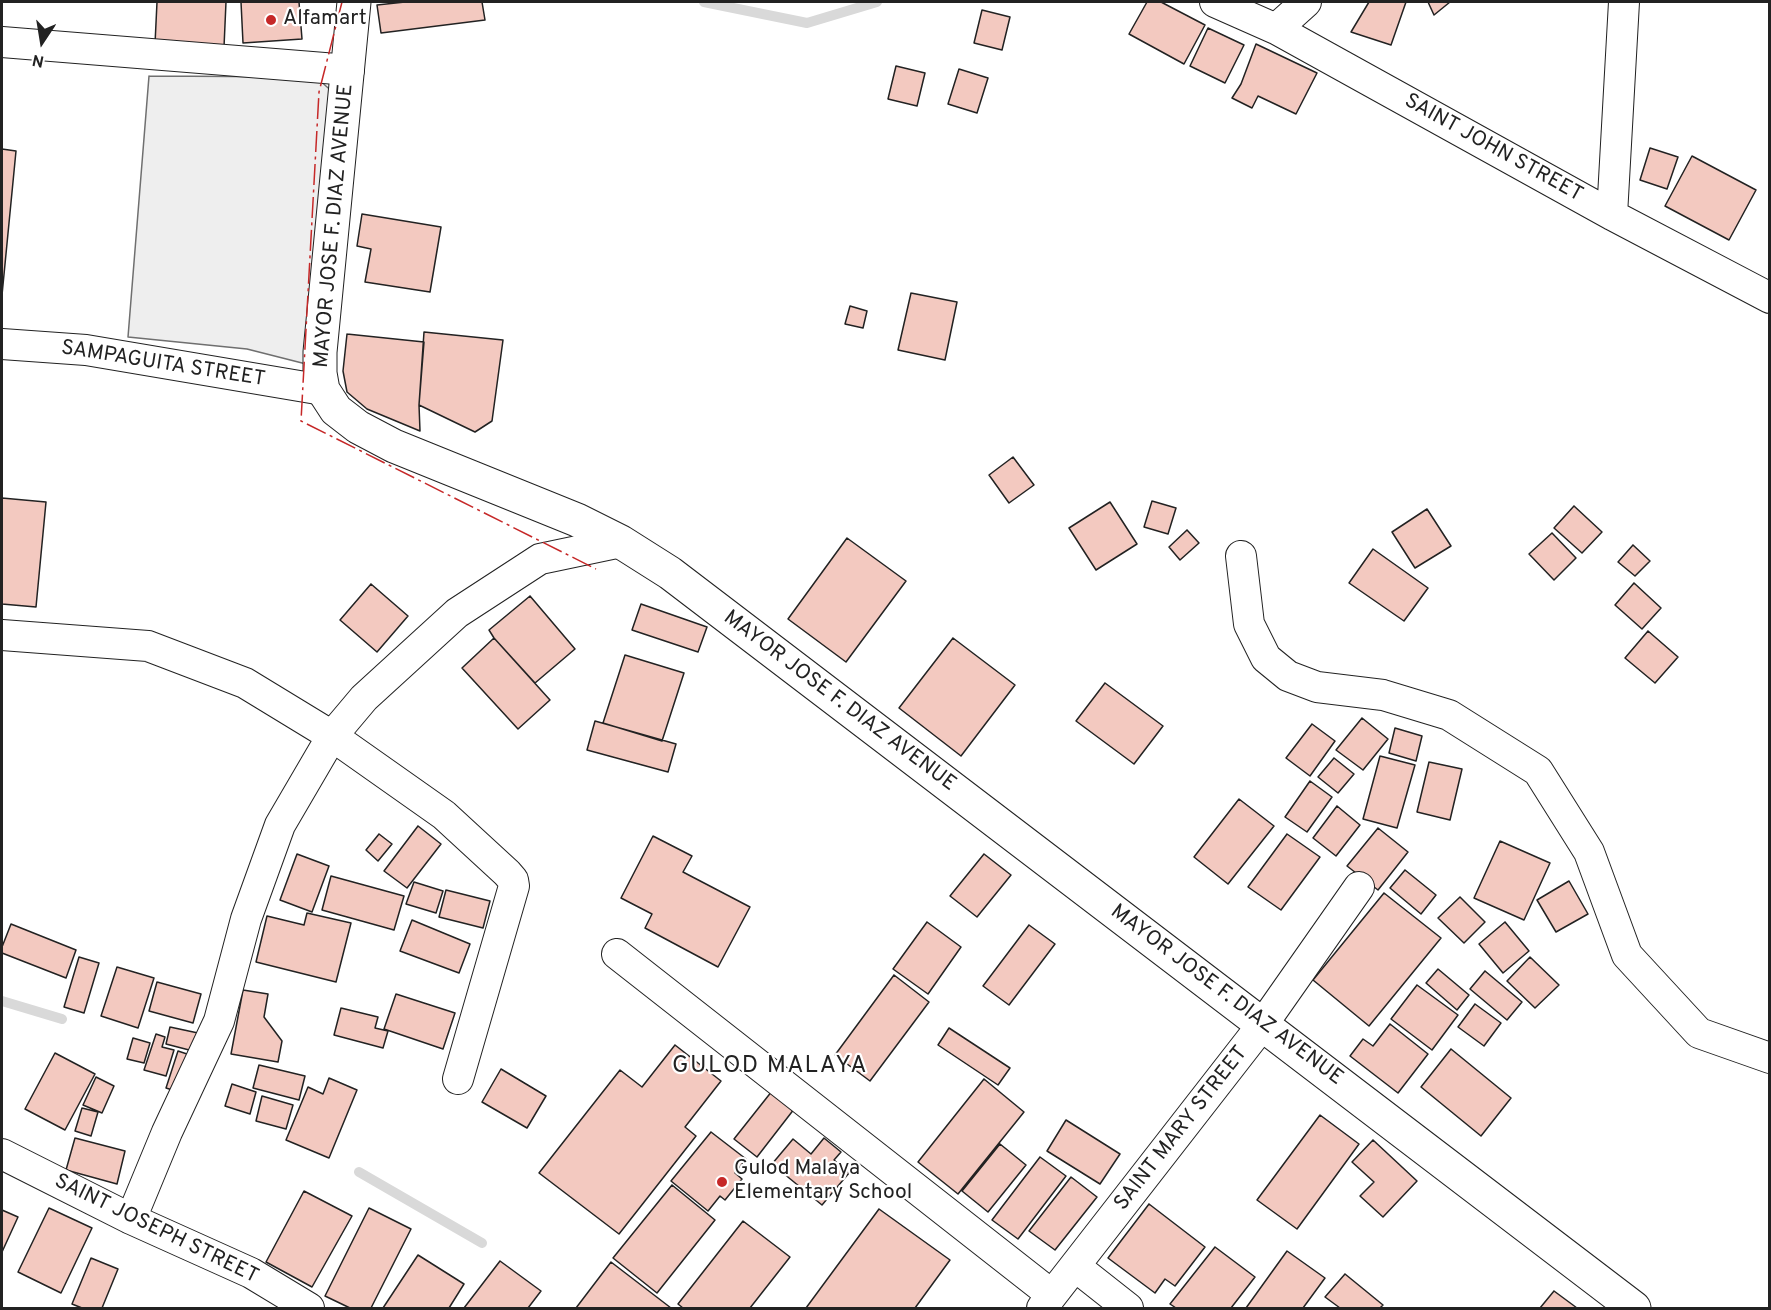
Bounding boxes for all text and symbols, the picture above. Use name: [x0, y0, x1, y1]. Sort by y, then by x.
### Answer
place label: Alfamart: [283, 7, 367, 33]
north arrow: [12, 12, 72, 72]
marker: Alfamart: [264, 13, 278, 27]
text: N: [31, 49, 46, 71]
street label: MAYOR JOSE F. DIAZ AVENUE: [310, 83, 360, 369]
street label: SAINT JOHN STREET: [1399, 89, 1587, 209]
street label: SAMPAGUITA STREET: [59, 336, 267, 394]
street label: MAYOR JOSE F. DIAZ AVENUE: [718, 606, 960, 798]
street label: MAYOR JOSE F. DIAZ AVENUE: [1105, 900, 1347, 1092]
street label: SAINT MARY STREET: [1110, 1042, 1254, 1216]
district label: GULOD MALAYA: [672, 1053, 868, 1081]
place label: Gulod Malaya Elementary School: [734, 1157, 912, 1207]
street label: SAINT JOSEPH STREET: [50, 1170, 262, 1290]
marker: Gulod Malaya Elementary School: [715, 1175, 729, 1189]

